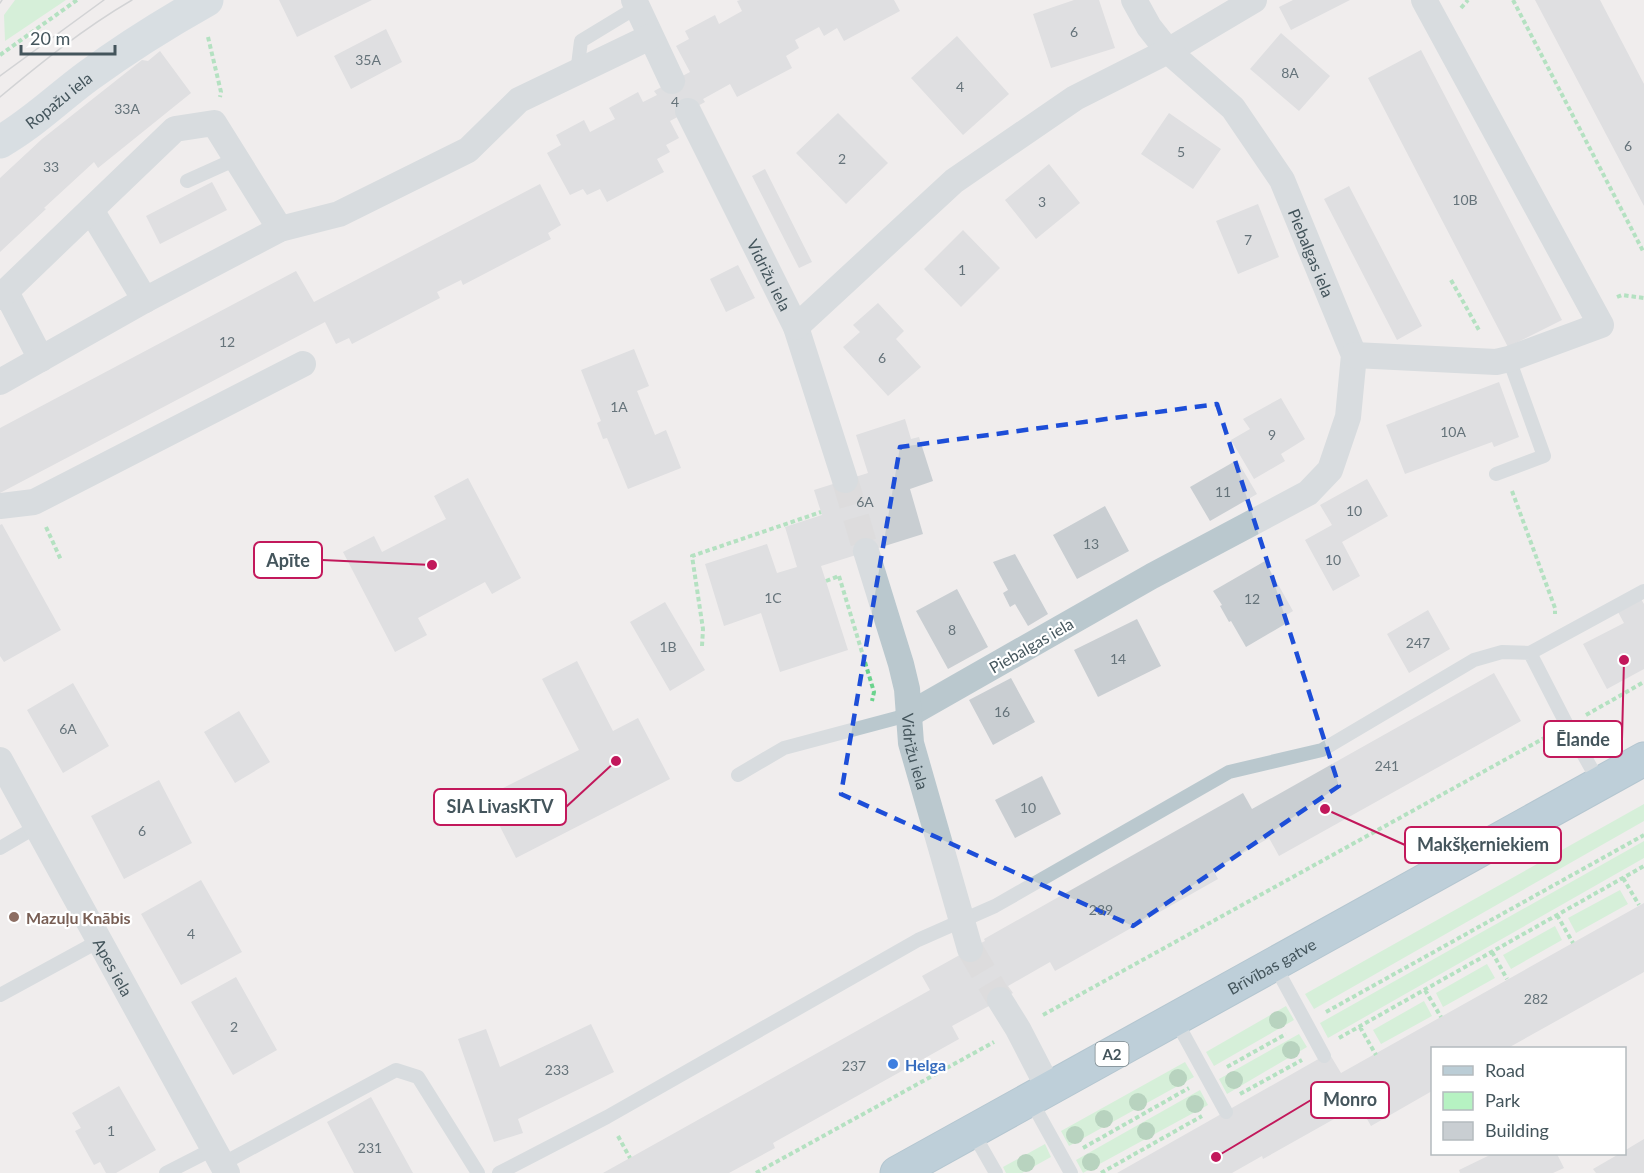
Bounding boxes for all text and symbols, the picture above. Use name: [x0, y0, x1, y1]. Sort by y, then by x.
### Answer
scale bar: [21, 18, 116, 56]
house number: 6: [1070, 23, 1078, 40]
text: 20 m: [30, 27, 70, 49]
house number: 35A: [355, 51, 381, 68]
house number: 8A: [1281, 64, 1299, 81]
street label: Ropažu iela: [21, 67, 95, 132]
house number: 4: [956, 78, 964, 95]
house number: 4: [671, 93, 679, 110]
house number: 33A: [114, 100, 140, 117]
house number: 6: [1624, 137, 1632, 154]
house number: 5: [1177, 143, 1185, 160]
house number: 2: [838, 150, 846, 167]
house number: 33: [43, 158, 59, 175]
house number: 10B: [1452, 191, 1478, 208]
house number: 3: [1038, 193, 1046, 210]
street label: Piebalgas iela: [1285, 205, 1338, 300]
house number: 7: [1244, 231, 1252, 248]
street label: Vidrižu iela: [744, 236, 796, 314]
house number: 1: [958, 261, 966, 278]
house number: 12: [219, 333, 235, 350]
house number: 6: [878, 349, 886, 366]
house number: 1A: [610, 398, 628, 415]
house number: 10A: [1440, 423, 1466, 440]
house number: 9: [1268, 426, 1276, 443]
house number: 11: [1215, 483, 1231, 500]
house number: 6A: [856, 493, 874, 510]
house number: 10: [1346, 502, 1362, 519]
house number: 13: [1083, 535, 1099, 552]
callout: Apīte: [254, 542, 322, 578]
text: Apīte: [265, 549, 310, 571]
house number: 10: [1325, 551, 1341, 568]
house number: 1C: [764, 589, 782, 606]
house number: 12: [1244, 590, 1260, 607]
street label: Piebalgas iela: [986, 613, 1076, 677]
house number: 8: [948, 621, 956, 638]
house number: 247: [1406, 634, 1430, 651]
house number: 1B: [659, 638, 677, 655]
house number: 14: [1110, 650, 1126, 667]
house number: 16: [994, 703, 1010, 720]
street label: Vidrižu iela: [899, 712, 933, 791]
house number: 6A: [59, 720, 77, 737]
callout: Ēlande: [1544, 721, 1622, 757]
text: Ēlande: [1556, 728, 1610, 750]
house number: 241: [1375, 757, 1399, 774]
callout: SIA LivasKTV: [434, 789, 566, 825]
text: SIA LivasKTV: [446, 795, 554, 817]
house number: 10: [1020, 799, 1036, 816]
house number: 6: [138, 822, 146, 839]
callout: Makšķerniekiem: [1405, 827, 1561, 863]
text: Makšķerniekiem: [1417, 833, 1549, 855]
house number: 239: [1089, 901, 1113, 918]
place label: Mazuļu Knābis: [26, 908, 131, 927]
marker: Mazuļu Knābis: [7, 910, 21, 924]
house number: 4: [187, 925, 195, 942]
street label: Brīvības gatve: [1224, 933, 1319, 998]
street label: Apes iela: [90, 935, 137, 999]
house number: 282: [1524, 990, 1548, 1007]
house number: 2: [230, 1018, 238, 1035]
road number: A2: [1096, 1042, 1128, 1066]
legend: [1431, 1047, 1626, 1155]
place label: Helga: [905, 1055, 946, 1074]
house number: 237: [842, 1057, 866, 1074]
marker: Helga: [886, 1057, 900, 1071]
text: Road: [1485, 1059, 1525, 1081]
house number: 233: [545, 1061, 569, 1078]
callout: Monro: [1311, 1082, 1389, 1118]
text: Monro: [1323, 1088, 1377, 1110]
text: Park: [1485, 1089, 1521, 1111]
text: Building: [1485, 1119, 1549, 1141]
house number: 1: [107, 1122, 115, 1139]
house number: 231: [358, 1139, 382, 1156]

